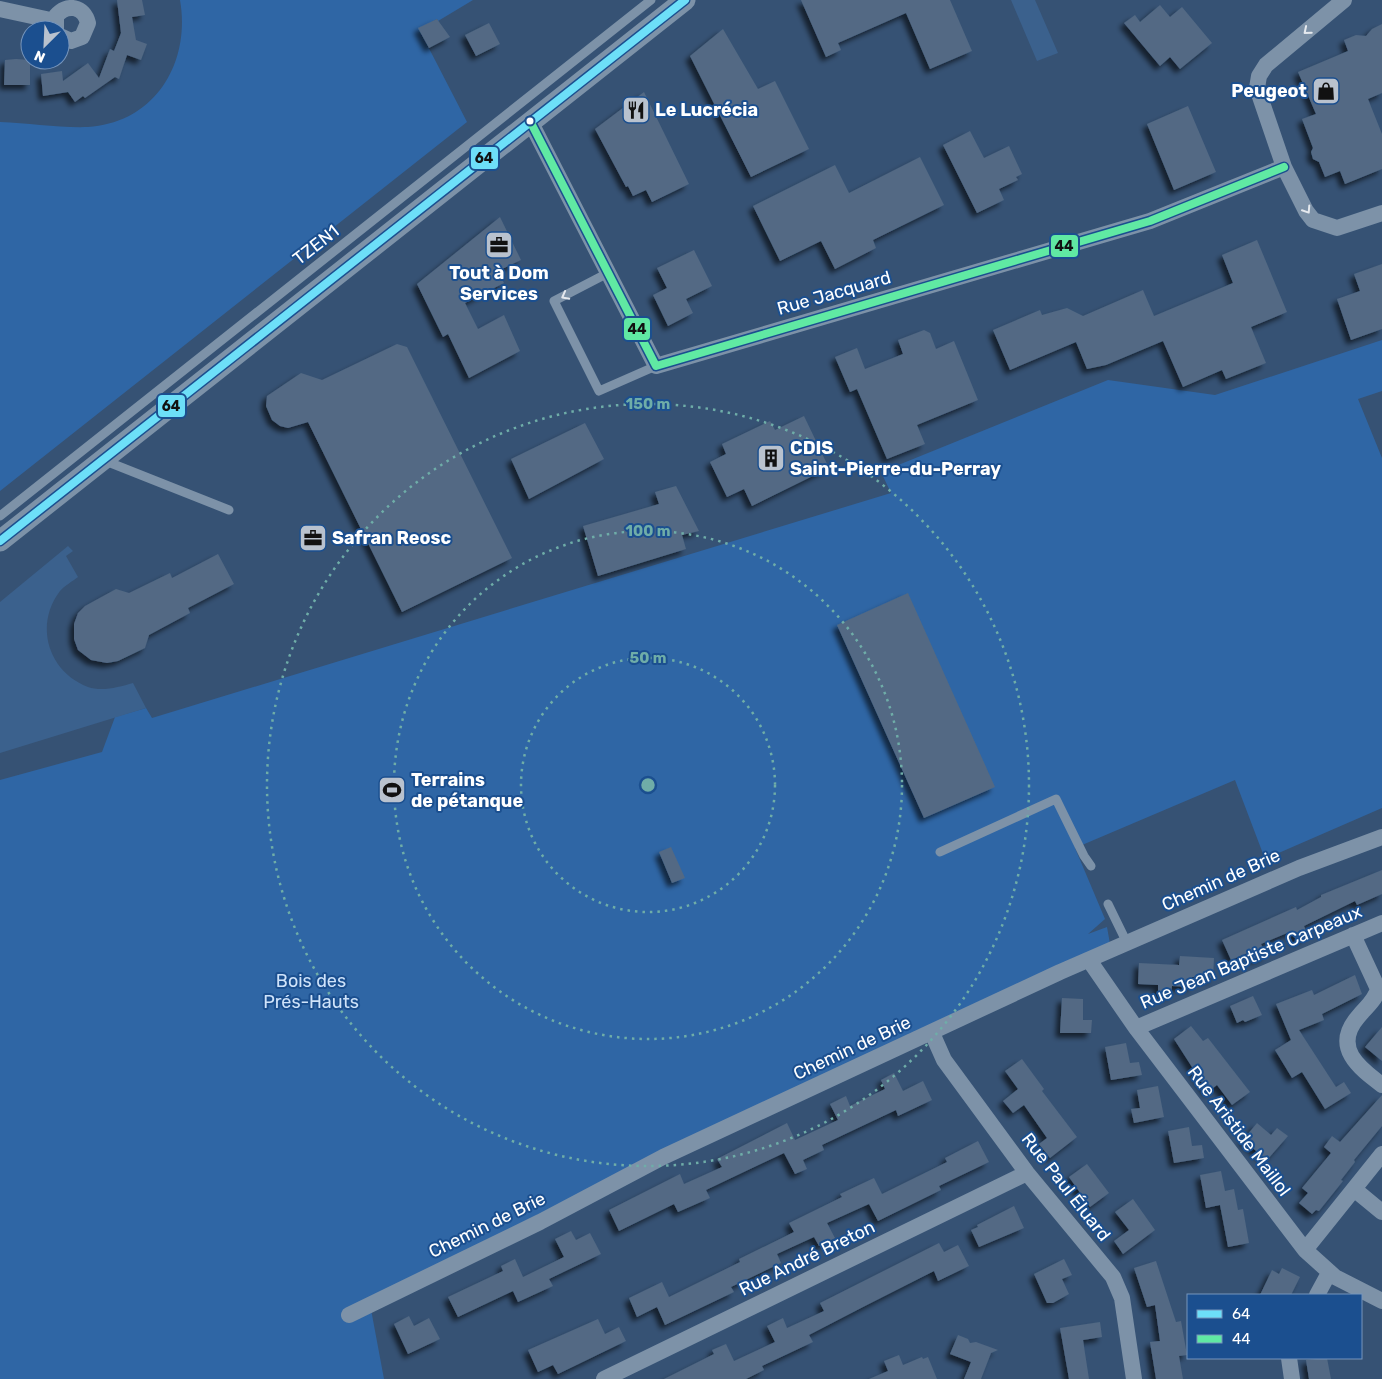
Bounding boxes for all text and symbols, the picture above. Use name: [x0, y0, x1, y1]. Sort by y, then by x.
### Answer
north arrow: [20, 20, 70, 70]
one-way arrow: [1303, 26, 1312, 35]
text: N: [32, 47, 48, 66]
shop icon: Peugeot: [1311, 76, 1341, 106]
place label: Peugeot: [1231, 80, 1307, 102]
restaurant icon: Le Lucrécia: [621, 95, 651, 125]
place label: Le Lucrécia: [655, 99, 758, 121]
unlabelled marker: [525, 116, 535, 126]
line badge: 64: [470, 146, 499, 170]
text: 64: [475, 150, 494, 167]
one-way arrow: [1300, 205, 1310, 214]
street label: TZEN1: [289, 220, 343, 270]
office icon: Tout à Dom Services: [484, 230, 514, 260]
line badge: 44: [1050, 234, 1079, 258]
text: 44: [1054, 238, 1074, 255]
place label: Tout à Dom Services: [449, 262, 549, 305]
street label: Rue Jacquard: [775, 266, 893, 320]
one-way arrow: [561, 290, 570, 300]
line badge: 44: [623, 317, 651, 341]
text: 44: [627, 321, 647, 338]
line badge: 64: [157, 394, 186, 418]
text: 150 m: [626, 395, 670, 413]
text: 64: [162, 398, 181, 415]
place label: CDIS Saint-Pierre-du-Perray: [790, 437, 1001, 480]
building icon: CDIS Saint-Pierre-du-Perray: [756, 443, 786, 473]
text: 100 m: [626, 522, 670, 540]
office icon: Safran Reosc: [298, 523, 328, 553]
place label: Safran Reosc: [332, 527, 451, 549]
text: 50 m: [630, 649, 666, 667]
place label: Terrains de pétanque: [411, 769, 523, 812]
sports icon: Terrains de pétanque: [377, 775, 407, 805]
centre of rings: [639, 776, 657, 794]
street label: Chemin de Brie: [1158, 844, 1284, 916]
street label: Rue Jean Baptiste Carpeaux: [1137, 900, 1365, 1014]
park label: Bois des Prés-Hauts: [263, 970, 359, 1013]
street label: Chemin de Brie: [790, 1011, 914, 1085]
street label: Rue Aristide Maillol: [1183, 1061, 1295, 1201]
street label: Rue Paul Éluard: [1017, 1128, 1115, 1246]
street label: Chemin de Brie: [425, 1187, 549, 1263]
street label: Rue André Breton: [735, 1216, 879, 1300]
legend: [1187, 1294, 1362, 1359]
text: 64: [1232, 1305, 1250, 1323]
text: 44: [1232, 1330, 1251, 1348]

